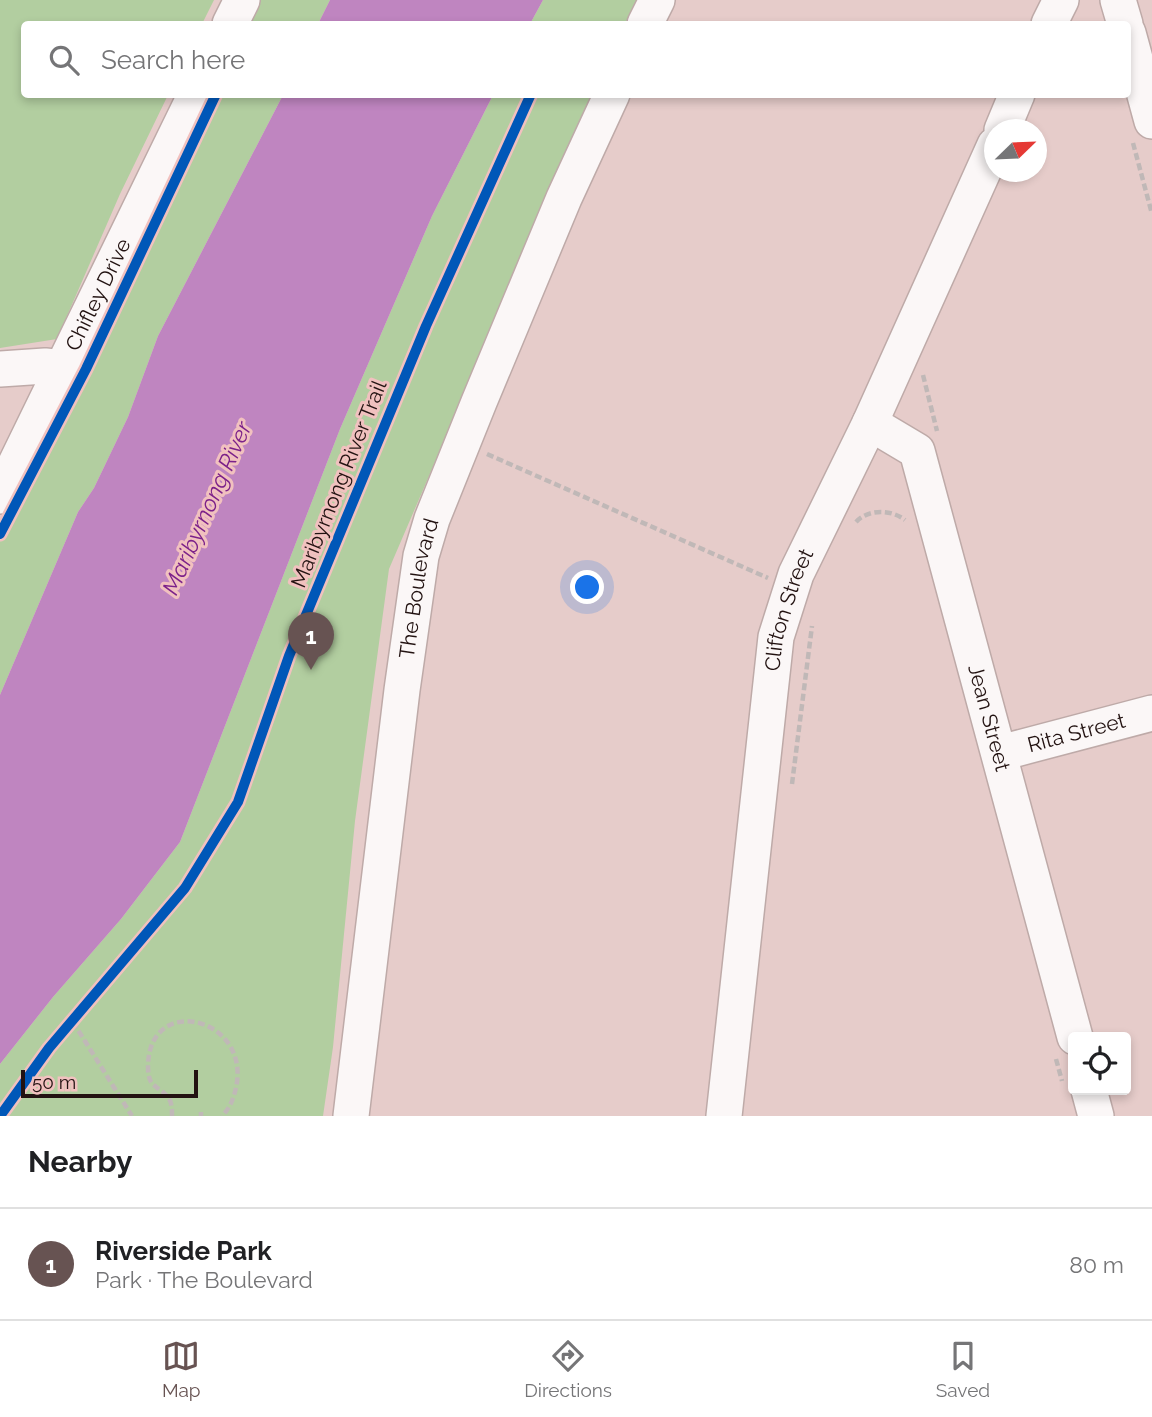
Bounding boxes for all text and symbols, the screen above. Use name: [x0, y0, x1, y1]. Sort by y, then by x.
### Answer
search box: [21, 21, 1131, 98]
icon: search: [45, 41, 83, 79]
text: Search here: [101, 45, 245, 75]
north arrow: [984, 119, 1047, 182]
street label: Chifley Drive: [60, 234, 136, 355]
street label: Maribyrnong River Trail: [285, 376, 392, 591]
water label: Maribyrnong River: [156, 416, 257, 599]
street label: The Boulevard: [394, 515, 444, 660]
street label: Clifton Street: [759, 544, 818, 672]
your location: [570, 570, 604, 604]
pin: 1: [288, 612, 334, 670]
street label: Jean Street: [963, 661, 1016, 774]
street label: Rita Street: [1025, 708, 1128, 757]
map controls: [1068, 1032, 1131, 1095]
button: locate: [1068, 1032, 1131, 1095]
scale bar: [21, 1067, 198, 1099]
text: 50 m: [32, 1071, 76, 1093]
text: Nearby: [28, 1144, 132, 1179]
text: Riverside Park: [95, 1236, 272, 1266]
text: 1: [45, 1251, 57, 1278]
text: 80 m: [1069, 1251, 1124, 1278]
text: Park · The Boulevard: [95, 1266, 313, 1293]
tab: Map: [162, 1337, 201, 1401]
tab: Directions: [524, 1337, 612, 1401]
tab: Saved: [936, 1337, 990, 1401]

